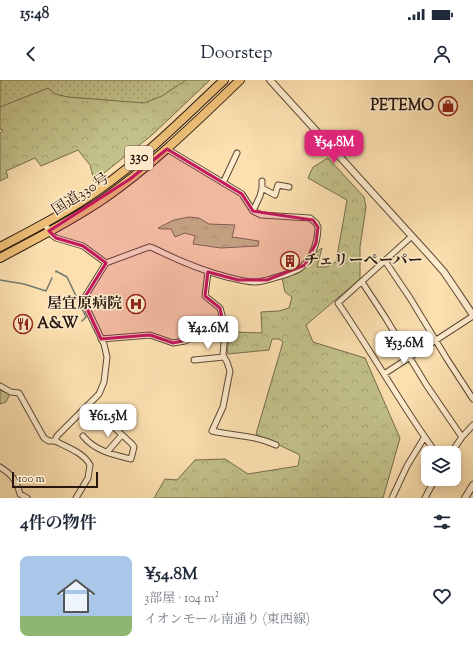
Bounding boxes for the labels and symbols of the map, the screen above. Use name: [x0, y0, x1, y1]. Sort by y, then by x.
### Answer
shop icon: PETEMO: [437, 95, 459, 117]
place label: PETEMO: [371, 96, 434, 117]
pin: ¥54.8M: [301, 130, 367, 164]
road number: 330: [125, 146, 153, 170]
street label: 国道330号: [48, 169, 114, 221]
building icon: チェリーペーパー: [279, 250, 301, 272]
place label: チェリーペーパー: [304, 251, 423, 272]
hospital icon: 屋宜原病院: [125, 293, 147, 315]
place label: 屋宜原病院: [47, 294, 122, 315]
restaurant icon: A&W: [12, 313, 34, 335]
place label: A&W: [37, 314, 79, 335]
pin: ¥42.6M: [175, 316, 241, 350]
pin: ¥53.6M: [371, 331, 437, 365]
pin: ¥61.5M: [75, 404, 141, 438]
scale bar: [12, 470, 98, 489]

